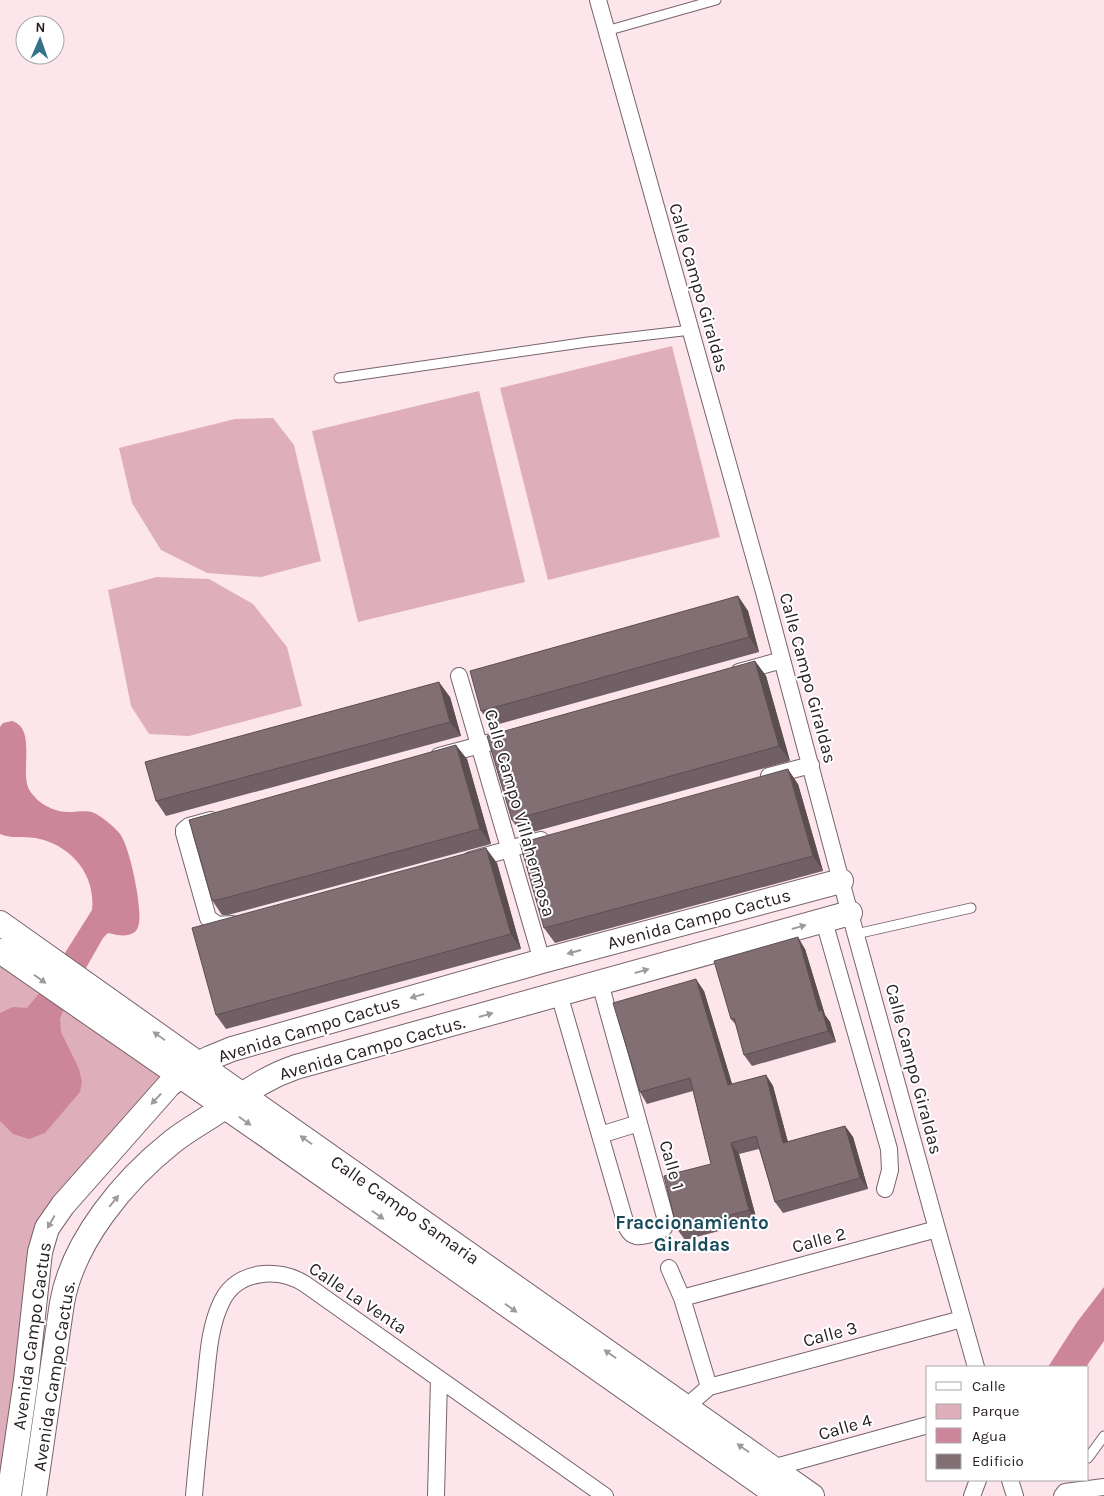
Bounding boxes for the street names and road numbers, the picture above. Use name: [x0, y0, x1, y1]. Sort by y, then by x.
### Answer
street label: Calle Campo Giraldas: [664, 201, 734, 375]
street label: Calle Campo Giraldas: [775, 590, 841, 766]
street label: Calle Campo Villahermosa: [480, 707, 560, 919]
street label: Avenida Campo Cactus: [605, 884, 793, 954]
street label: Calle Campo Giraldas: [881, 981, 947, 1157]
street label: Avenida Campo Cactus: [215, 991, 403, 1067]
street label: Avenida Campo Cactus.: [277, 1011, 467, 1085]
street label: Calle 1: [654, 1138, 690, 1192]
street label: Calle Campo Samaria: [326, 1150, 484, 1270]
street label: Calle 2: [790, 1222, 848, 1258]
street label: Avenida Campo Cactus: [8, 1241, 56, 1431]
street label: Calle La Venta: [305, 1257, 411, 1339]
street label: Avenida Campo Cactus.: [28, 1279, 80, 1473]
street label: Calle 3: [801, 1316, 859, 1352]
street label: Calle 4: [816, 1409, 874, 1445]

